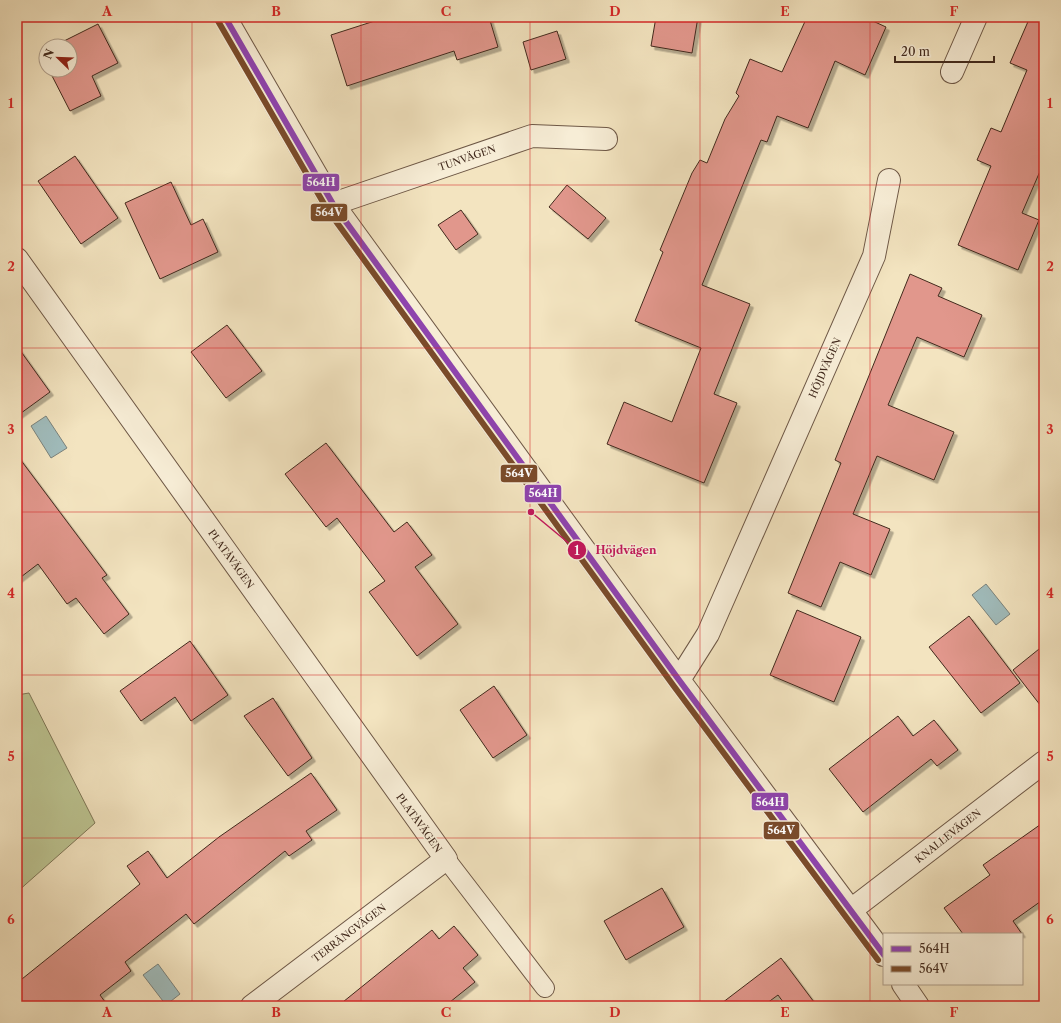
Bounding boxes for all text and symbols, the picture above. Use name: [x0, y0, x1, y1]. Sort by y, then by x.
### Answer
text: A: [101, 3, 113, 19]
text: B: [271, 3, 281, 19]
text: C: [441, 3, 451, 19]
text: D: [609, 3, 621, 19]
text: E: [780, 3, 790, 19]
text: F: [950, 3, 959, 19]
north arrow: [38, 38, 78, 78]
scale bar: [895, 38, 994, 64]
text: 20 m: [901, 44, 930, 59]
text: N: [40, 47, 57, 61]
text: 1: [8, 95, 14, 111]
text: 1: [1047, 95, 1053, 111]
street label: TUNVÄGEN: [436, 142, 498, 174]
line badge: 564H: [302, 173, 340, 192]
text: 564H: [306, 175, 336, 189]
line badge: 564V: [310, 203, 348, 222]
text: 564V: [315, 205, 343, 219]
text: 2: [7, 258, 15, 274]
text: 2: [1046, 258, 1054, 274]
street label: HÖJDVÄGEN: [806, 336, 844, 400]
text: 3: [7, 421, 15, 437]
text: 3: [1046, 421, 1054, 437]
line badge: 564V: [500, 464, 538, 483]
text: 564V: [505, 466, 533, 480]
line badge: 564H: [524, 484, 562, 503]
text: 564H: [528, 486, 558, 500]
street label: PLATÅVÄGEN: [205, 527, 257, 591]
callout: Höjdvägen: [567, 539, 664, 562]
text: 1: [574, 543, 580, 558]
text: Höjdvägen: [596, 543, 657, 557]
text: 4: [7, 585, 15, 601]
text: 4: [1046, 585, 1054, 601]
text: 5: [7, 748, 15, 764]
text: 5: [1046, 748, 1054, 764]
street label: PLATÅVÄGEN: [393, 791, 445, 855]
line badge: 564H: [751, 792, 789, 811]
text: 564H: [755, 795, 785, 809]
street label: KNALLEVÄGEN: [912, 806, 984, 866]
line badge: 564V: [763, 821, 800, 840]
text: 564V: [767, 823, 795, 837]
street label: TERRÄNGVÄGEN: [309, 901, 389, 965]
text: 6: [7, 911, 15, 927]
text: 6: [1046, 911, 1054, 927]
legend: [883, 933, 1023, 985]
text: 564H: [919, 941, 950, 956]
text: 564V: [919, 961, 948, 976]
text: A: [101, 1004, 113, 1020]
text: B: [271, 1004, 281, 1020]
text: C: [441, 1004, 451, 1020]
text: D: [609, 1004, 621, 1020]
text: E: [780, 1004, 790, 1020]
text: F: [950, 1004, 959, 1020]

